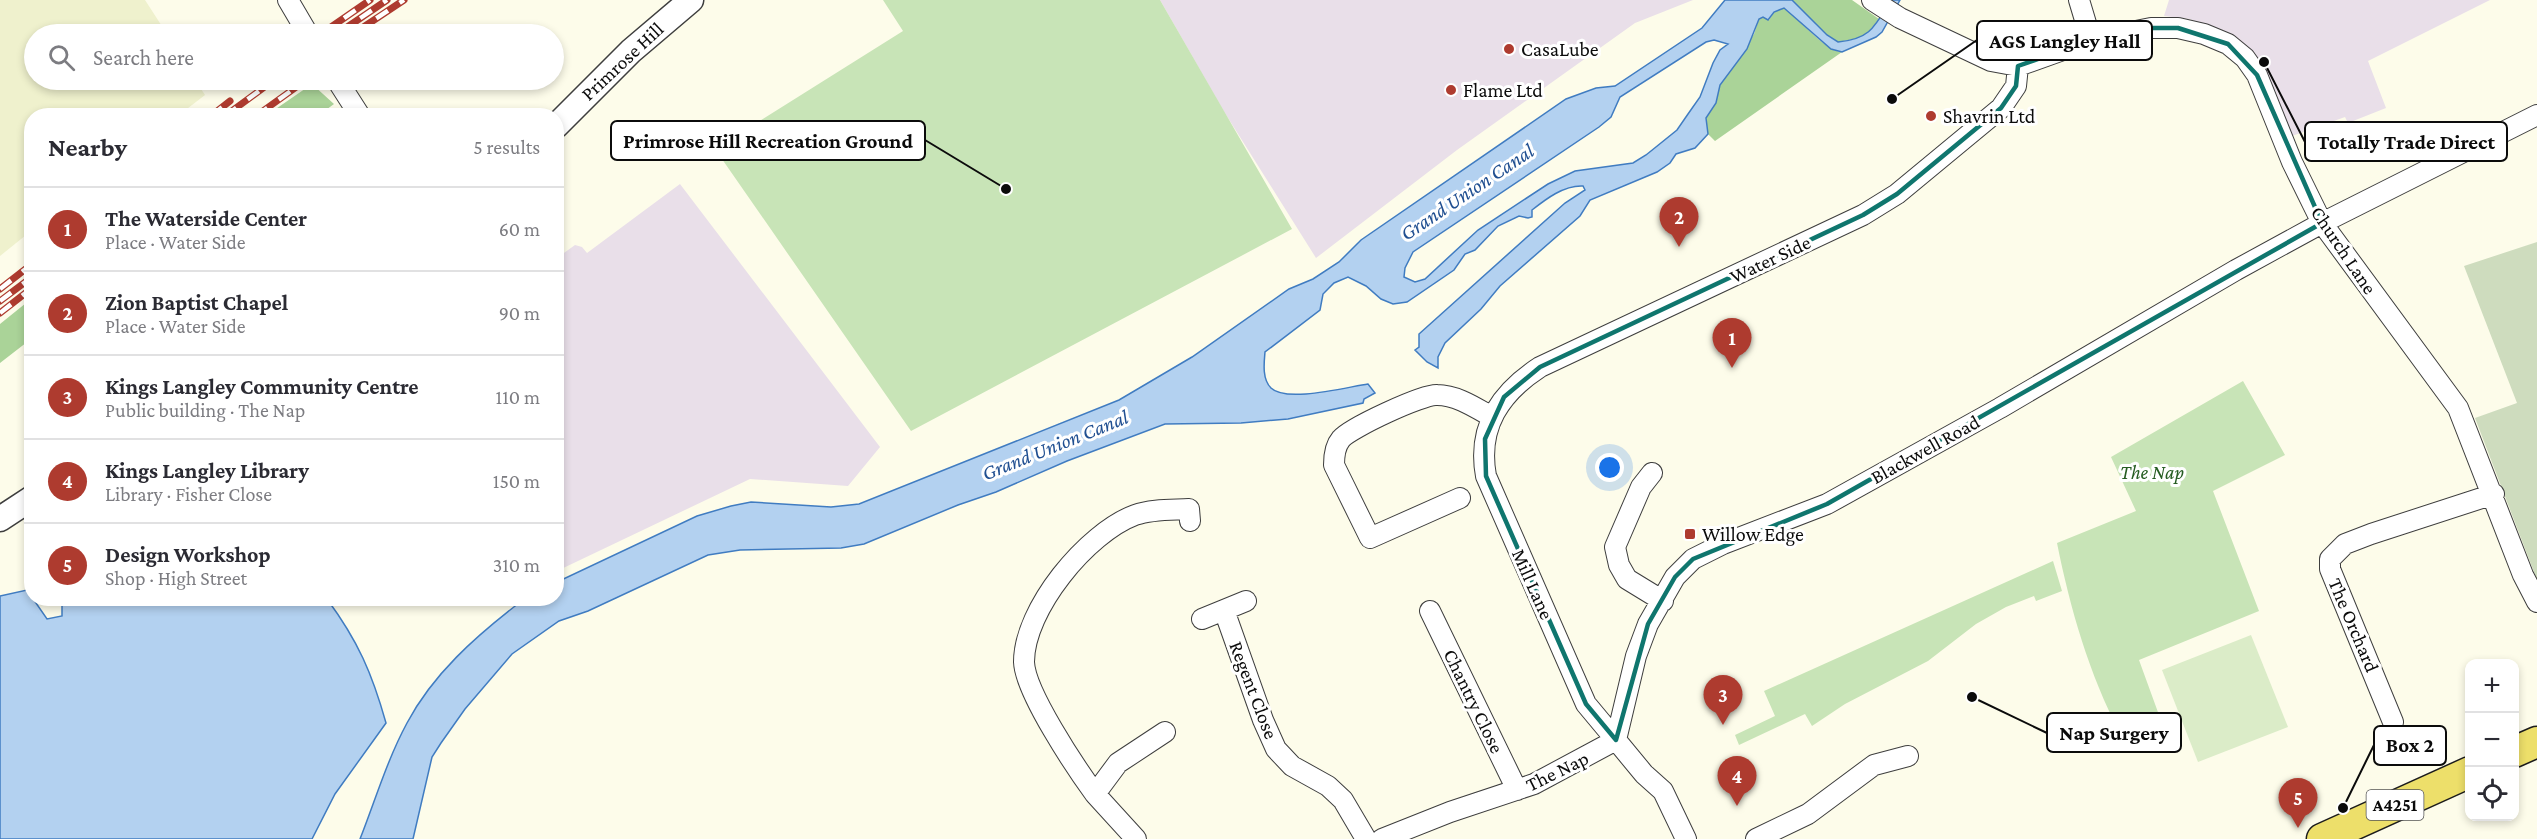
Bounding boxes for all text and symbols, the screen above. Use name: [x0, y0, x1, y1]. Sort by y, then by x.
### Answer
street label: Primrose Hill: [576, 17, 668, 105]
callout: AGS Langley Hall: [1977, 21, 2152, 60]
search box: [24, 24, 564, 90]
text: AGS Langley Hall: [1988, 29, 2141, 53]
place label: CasaLube: [1521, 38, 1599, 60]
icon: search: [45, 41, 78, 74]
marker: CasaLube: [1502, 42, 1516, 56]
text: Search here: [93, 45, 194, 70]
place label: Flame Ltd: [1463, 79, 1543, 101]
marker: Flame Ltd: [1444, 83, 1458, 97]
place label: Shavrin Ltd: [1943, 105, 2036, 127]
marker: Shavrin Ltd: [1924, 109, 1938, 123]
callout: Primrose Hill Recreation Ground: [611, 121, 925, 160]
callout: Totally Trade Direct: [2305, 122, 2507, 161]
text: Primrose Hill Recreation Ground: [623, 129, 913, 153]
text: Totally Trade Direct: [2317, 130, 2495, 154]
text: Nearby: [48, 133, 127, 162]
text: 5 results: [473, 136, 540, 158]
water label: Grand Union Canal: [1396, 138, 1539, 245]
pin: 2: [1660, 198, 1698, 247]
street label: Church Lane: [2307, 202, 2382, 298]
text: The Waterside Center: [105, 206, 307, 231]
text: 1: [64, 218, 71, 240]
text: 60 m: [499, 218, 540, 240]
text: Place · Water Side: [105, 231, 246, 253]
street label: Water Side: [1726, 231, 1814, 287]
text: Zion Baptist Chapel: [105, 290, 288, 315]
text: 2: [62, 302, 73, 324]
text: 90 m: [499, 302, 540, 324]
text: Place · Water Side: [105, 315, 246, 337]
pin: 1: [1712, 318, 1752, 368]
text: Kings Langley Community Centre: [105, 374, 419, 399]
text: 3: [63, 386, 72, 408]
text: 110 m: [496, 386, 540, 408]
text: Public building · The Nap: [105, 399, 305, 421]
water label: Grand Union Canal: [978, 404, 1132, 485]
street label: Blackwell Road: [1867, 410, 1984, 488]
your location: [1595, 453, 1624, 482]
text: Kings Langley Library: [105, 458, 309, 483]
park label: The Nap: [2120, 461, 2184, 484]
text: 4: [62, 470, 73, 492]
text: 150 m: [493, 470, 540, 492]
text: Library · Fisher Close: [105, 483, 272, 505]
place label: Willow Edge: [1702, 523, 1804, 546]
marker: Willow Edge: [1683, 527, 1697, 541]
text: Design Workshop: [105, 542, 271, 567]
street label: Mill Lane: [1508, 545, 1558, 623]
text: 5: [63, 554, 72, 576]
text: 310 m: [493, 554, 540, 576]
text: Shop · High Street: [105, 567, 247, 589]
street label: The Orchard: [2324, 575, 2384, 676]
street label: Regent Close: [1224, 638, 1283, 742]
street label: Chantry Close: [1438, 645, 1509, 757]
map controls: [2465, 659, 2519, 821]
button: +: [2465, 659, 2519, 713]
pin: 3: [1704, 676, 1742, 725]
callout: Nap Surgery: [2047, 713, 2181, 752]
button: −: [2465, 713, 2519, 767]
text: Nap Surgery: [2059, 721, 2169, 745]
callout: Box 2: [2374, 726, 2446, 765]
text: Box 2: [2386, 733, 2434, 757]
street label: The Nap: [1522, 746, 1592, 796]
pin: 4: [1718, 756, 1756, 806]
button: locate: [2465, 767, 2519, 821]
pin: 5: [2278, 778, 2318, 828]
road number: A4251: [2366, 790, 2424, 820]

